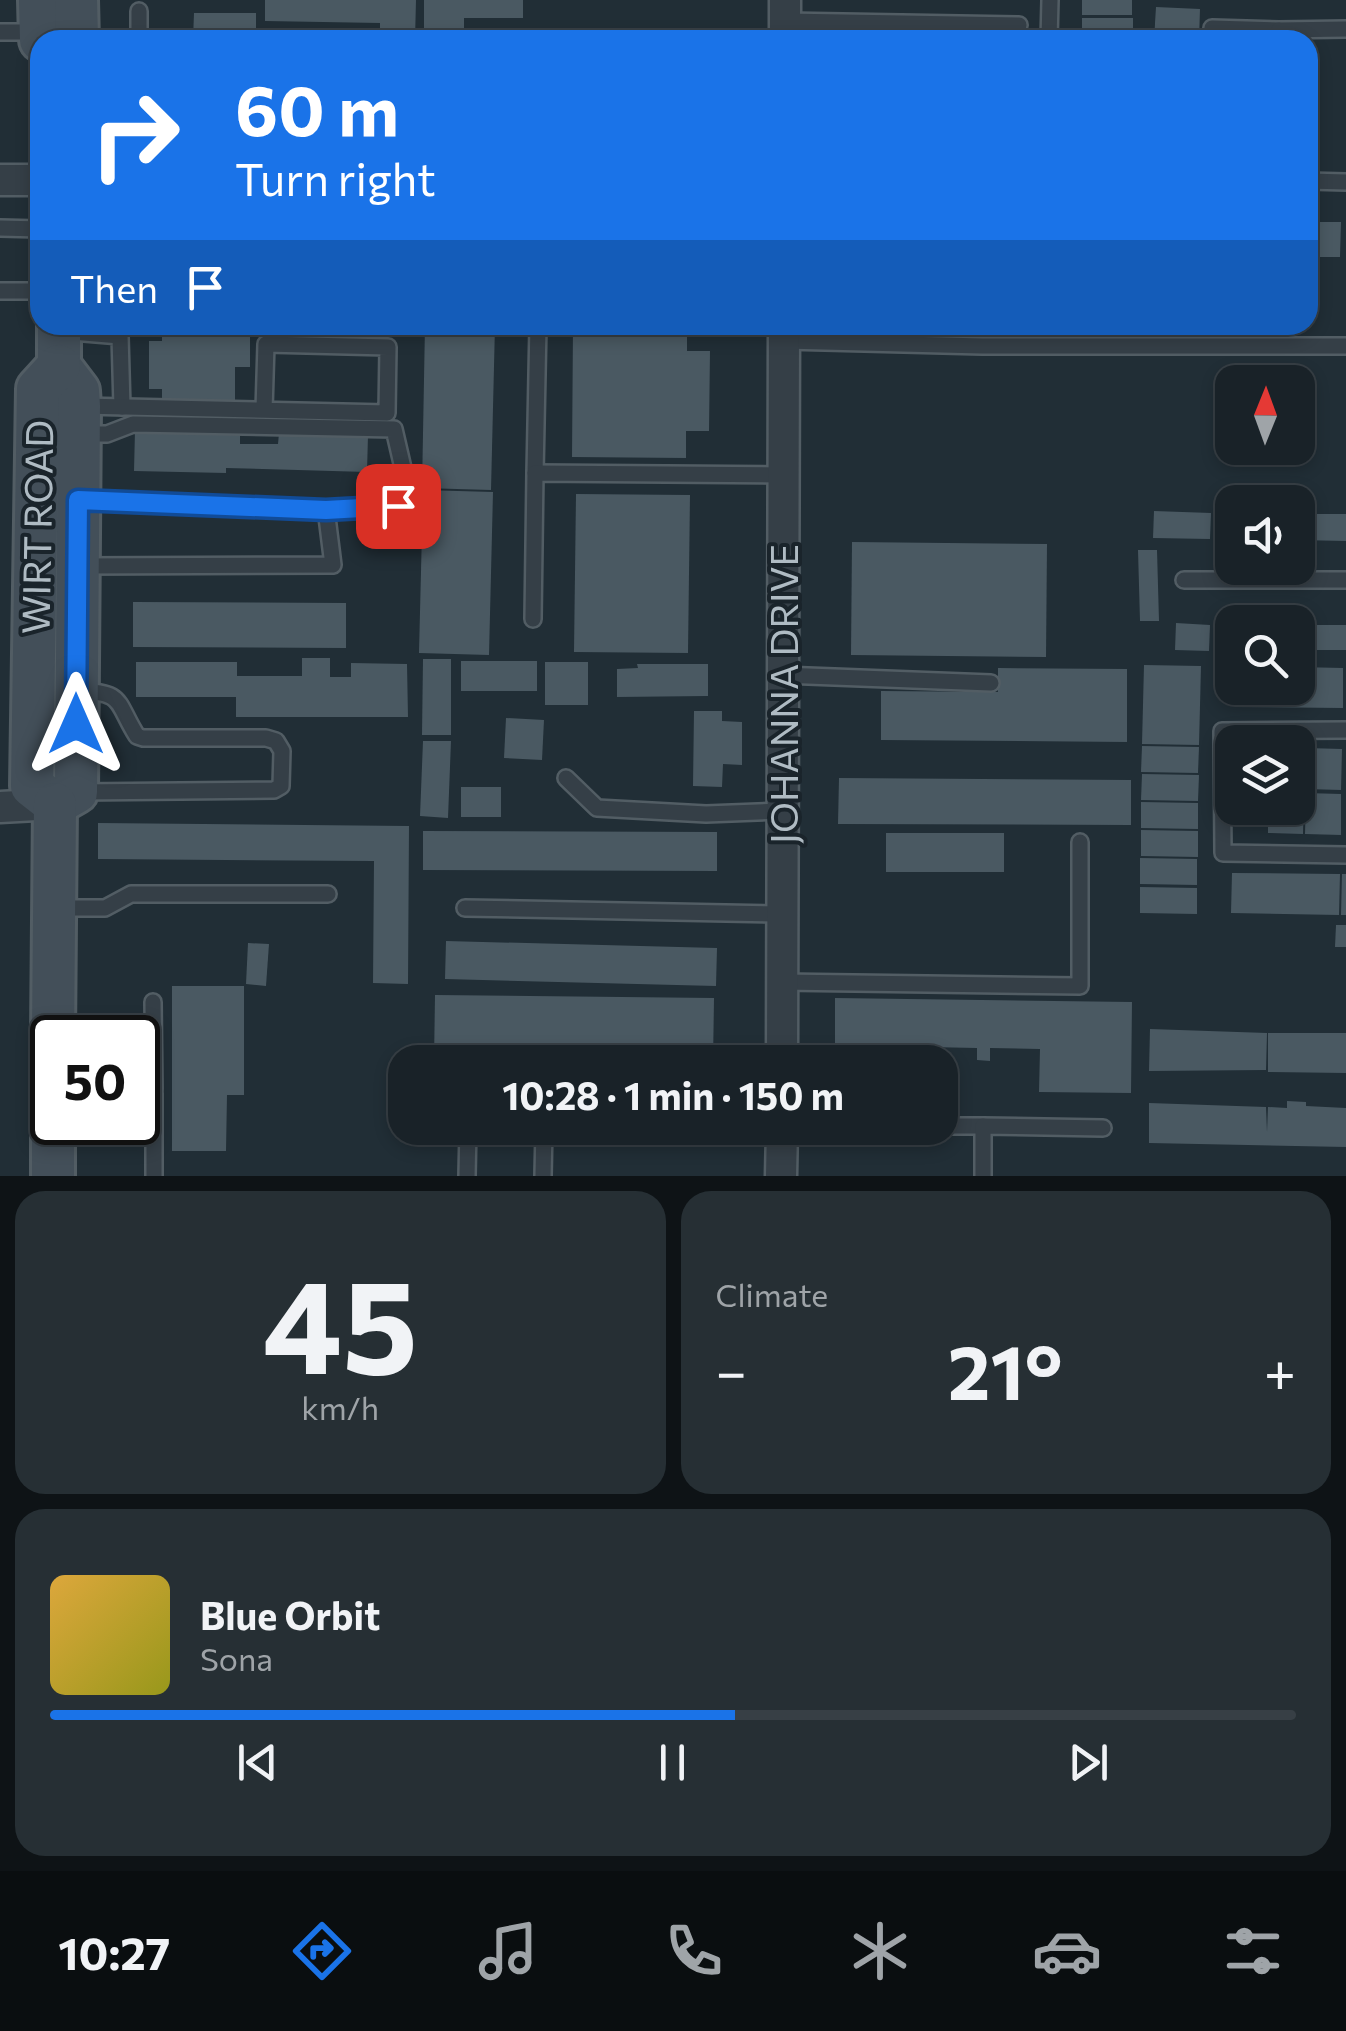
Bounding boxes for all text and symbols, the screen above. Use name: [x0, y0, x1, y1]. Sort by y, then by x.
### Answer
text: 60 m: [235, 65, 399, 150]
icon: right: [70, 70, 200, 200]
text: Turn right: [235, 150, 436, 205]
icon: arrive: [178, 260, 233, 315]
text: Then: [70, 264, 158, 311]
north arrow: [1215, 365, 1315, 465]
map controls: [1215, 365, 1315, 825]
street label: WIRT ROAD: [11, 419, 61, 635]
pin: [356, 464, 441, 549]
icon: arrive: [371, 479, 426, 534]
button: sound: [1215, 485, 1315, 585]
street label: JOHANNA DRIVE: [759, 544, 806, 844]
button: search: [1215, 605, 1315, 705]
position arrow: [24, 672, 128, 776]
button: layers: [1215, 725, 1315, 825]
speed limit sign: 50: [30, 1015, 160, 1145]
text: 10:28 · 1 min · 150 m: [502, 1071, 844, 1118]
text: 45: [262, 1242, 418, 1401]
text: Climate: [716, 1274, 828, 1314]
text: 21°: [948, 1324, 1063, 1415]
text: −: [716, 1336, 747, 1403]
text: +: [1264, 1336, 1296, 1403]
text: km/h: [301, 1387, 379, 1427]
text: Blue Orbit: [200, 1591, 380, 1638]
text: Sona: [200, 1638, 273, 1678]
icon: previous: [230, 1735, 285, 1790]
icon: pause: [645, 1735, 700, 1790]
icon: next: [1061, 1735, 1116, 1790]
icon: directions: [287, 1916, 357, 1986]
icon: music: [473, 1916, 543, 1986]
icon: phone: [659, 1916, 729, 1986]
icon: climate: [845, 1916, 915, 1986]
icon: car: [1032, 1916, 1102, 1986]
icon: filters: [1218, 1916, 1288, 1986]
text: 10:27: [58, 1924, 170, 1979]

